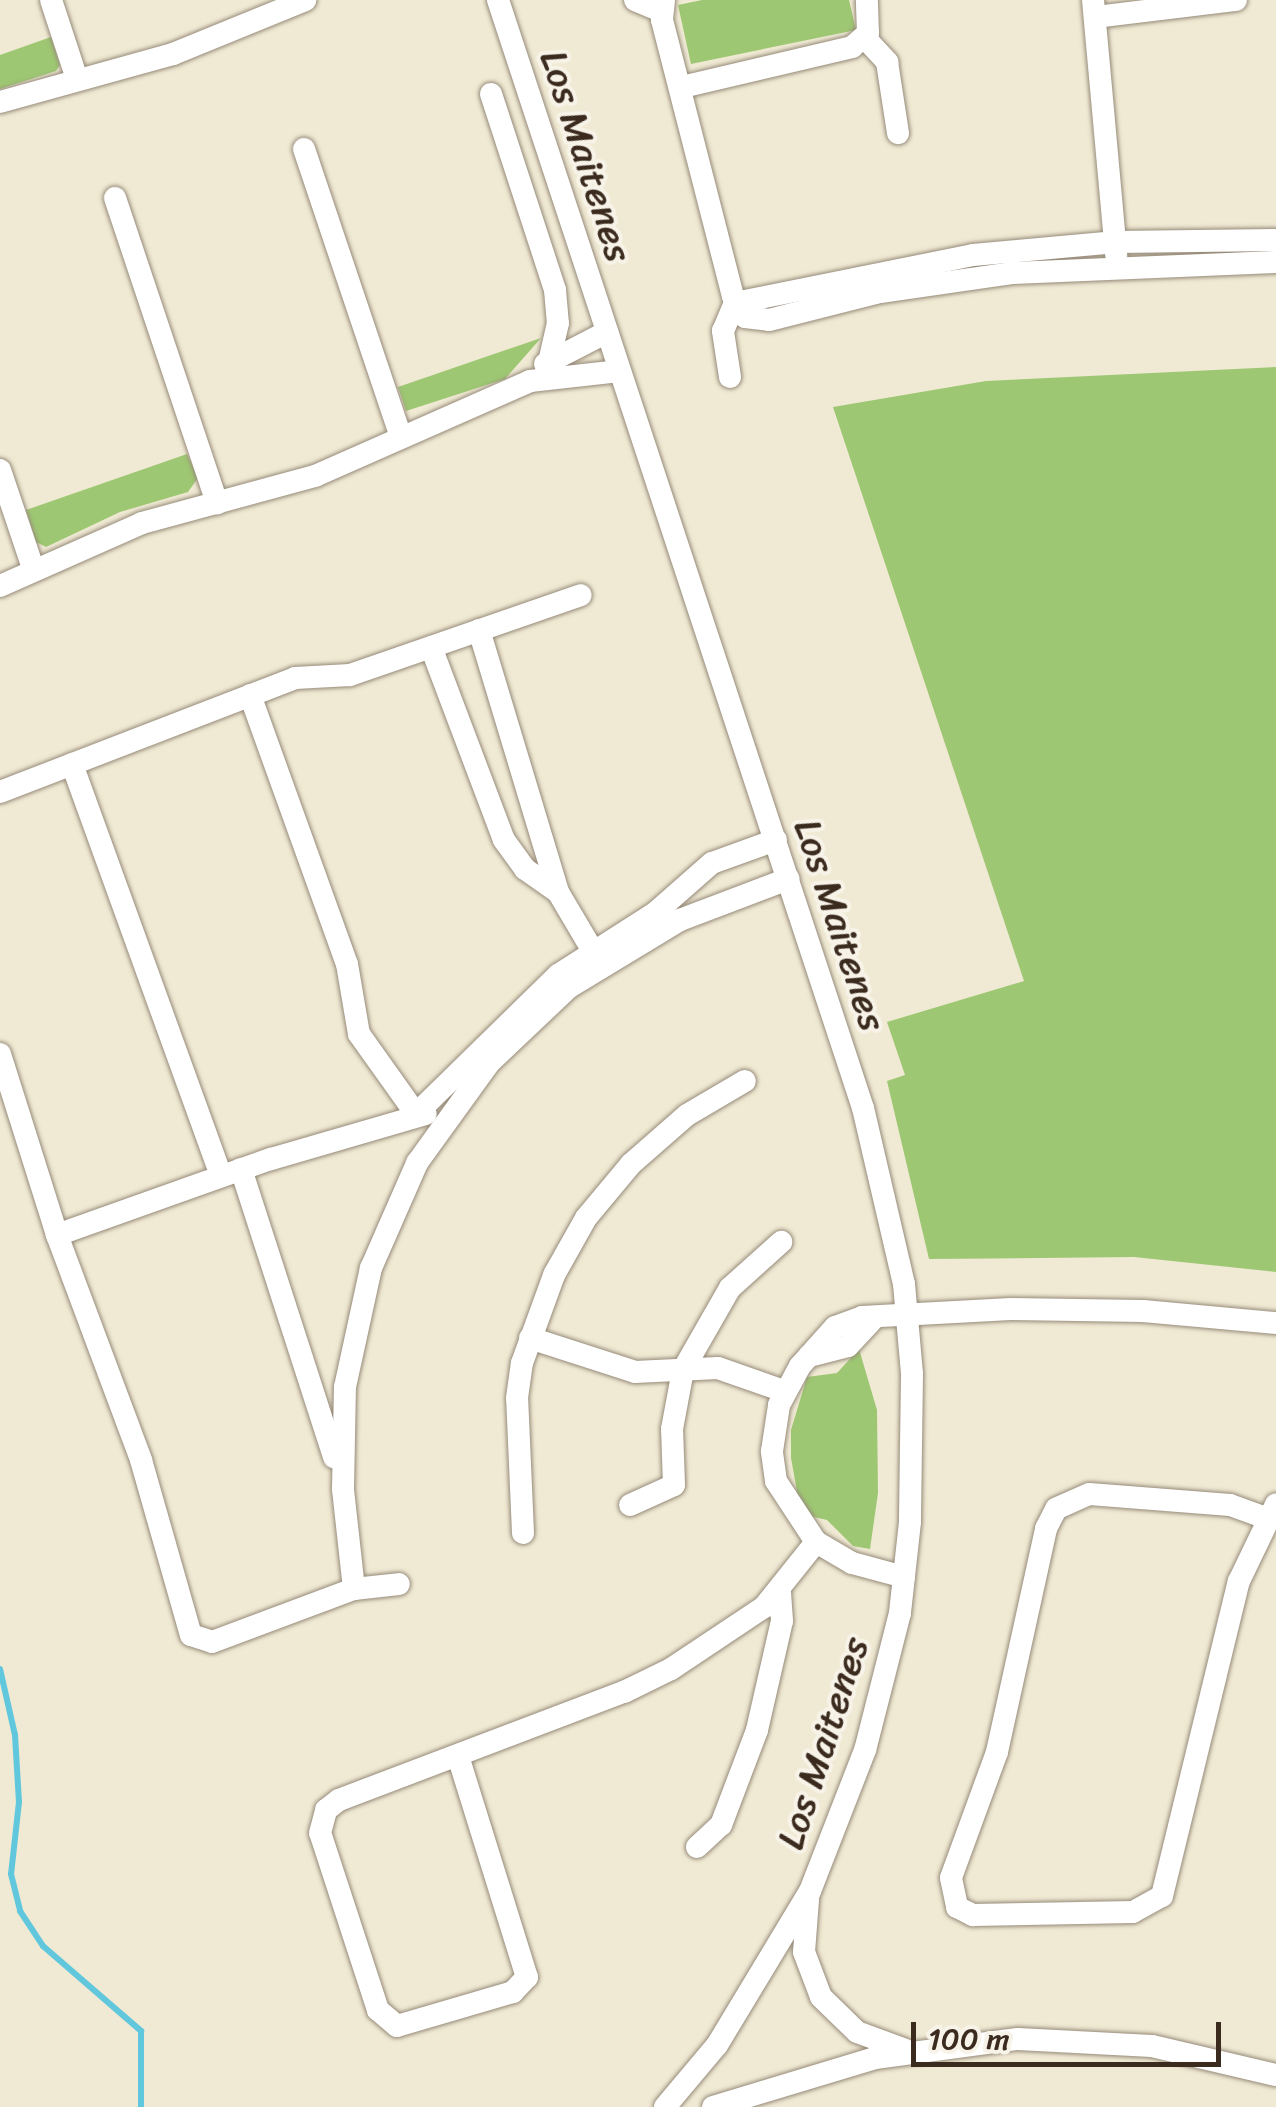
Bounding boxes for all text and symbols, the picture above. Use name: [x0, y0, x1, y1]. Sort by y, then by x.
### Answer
street label: Los Maitenes: [531, 47, 641, 265]
street label: Los Maitenes: [785, 816, 895, 1034]
street label: Los Maitenes: [768, 1634, 878, 1852]
scale bar: [916, 2002, 1226, 2064]
text: 100 m: [928, 2012, 1010, 2066]

